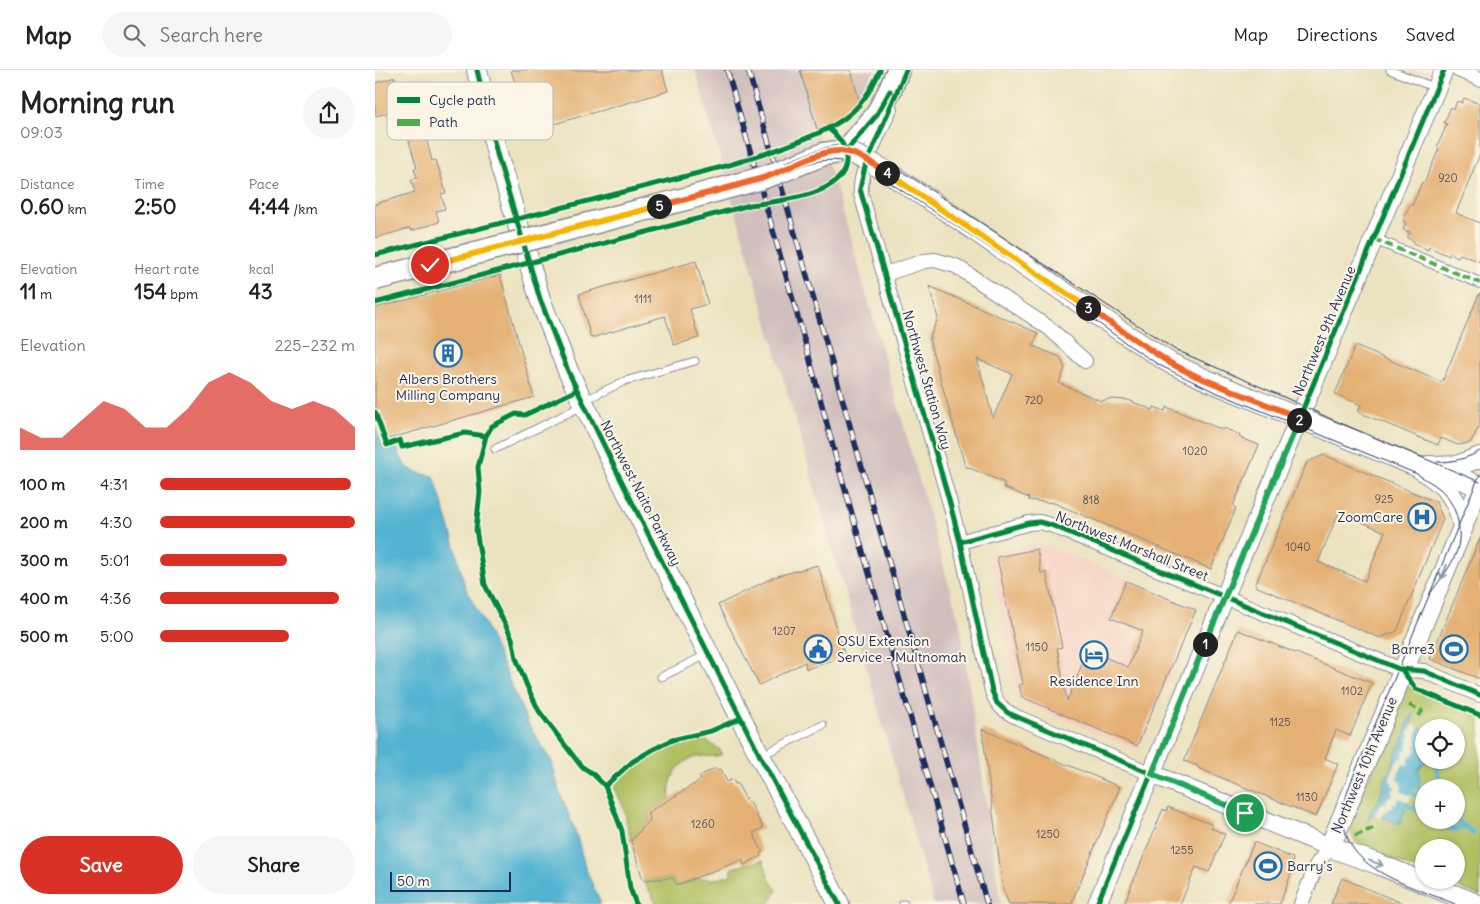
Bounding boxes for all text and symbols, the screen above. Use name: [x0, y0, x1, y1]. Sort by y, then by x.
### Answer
search box: [102, 12, 452, 57]
text: Map: [25, 20, 72, 50]
icon: search: [120, 21, 148, 49]
text: Search here: [160, 23, 263, 47]
text: Map: [1233, 23, 1268, 46]
text: Directions: [1296, 23, 1378, 46]
text: Saved: [1406, 23, 1455, 46]
legend: [387, 82, 553, 140]
text: Morning run: [20, 85, 175, 121]
button: share: [303, 87, 355, 139]
text: Cycle path: [429, 91, 496, 109]
text: Path: [429, 113, 458, 131]
text: 09:03: [20, 122, 63, 142]
pin: 4: [875, 160, 899, 186]
text: 4: [883, 164, 892, 182]
house number: 920: [1438, 171, 1458, 185]
text: Distance: [20, 175, 75, 193]
text: Time: [134, 175, 165, 193]
text: Pace: [249, 175, 279, 193]
text: 0.60: [20, 193, 64, 220]
text: 2:50: [134, 193, 176, 220]
text: 4:44: [249, 193, 290, 220]
pin: 5: [647, 194, 671, 218]
text: 5: [655, 197, 664, 215]
text: km: [64, 200, 87, 218]
text: /km: [290, 200, 318, 218]
pin: [409, 244, 451, 286]
icon: check: [416, 251, 444, 279]
text: Elevation: [20, 260, 77, 278]
text: Heart rate: [134, 260, 199, 278]
text: kcal: [249, 260, 274, 278]
street label: Northwest 9th Avenue: [1288, 263, 1360, 399]
text: 11: [20, 278, 37, 305]
text: 154: [134, 278, 167, 305]
text: 43: [249, 278, 273, 305]
text: m: [37, 285, 52, 303]
text: bpm: [167, 285, 198, 303]
house number: 1111: [634, 292, 652, 306]
pin: 3: [1075, 296, 1101, 320]
text: 3: [1085, 299, 1092, 317]
street label: Northwest Station Way: [898, 308, 956, 452]
text: Elevation: [20, 335, 86, 355]
text: 225–232 m: [275, 335, 355, 355]
building icon: Albers Brothers Milling Company: [433, 338, 463, 368]
place label: Albers Brothers Milling Company: [396, 370, 500, 404]
house number: 720: [1025, 393, 1043, 407]
pin: 2: [1287, 408, 1311, 432]
text: 2: [1296, 411, 1303, 429]
street label: Northwest Naito Parkway: [596, 417, 686, 569]
house number: 1020: [1183, 444, 1207, 458]
text: 100 m: [20, 474, 65, 494]
text: 4:31: [100, 474, 128, 494]
house number: 925: [1375, 492, 1393, 506]
house number: 818: [1082, 493, 1100, 507]
hospital icon: ZoomCare: [1407, 502, 1437, 532]
street label: Northwest Marshall Street: [1053, 507, 1211, 585]
place label: ZoomCare: [1338, 508, 1403, 526]
text: 200 m: [20, 512, 68, 532]
text: 4:30: [100, 512, 132, 532]
house number: 1040: [1285, 540, 1311, 554]
text: 300 m: [20, 550, 68, 570]
text: 5:01: [100, 550, 130, 570]
one-way arrow: [1439, 564, 1448, 579]
text: 400 m: [20, 588, 68, 608]
text: 4:36: [100, 588, 131, 608]
house number: 1207: [773, 624, 796, 638]
text: 500 m: [20, 626, 68, 646]
text: 5:00: [100, 626, 134, 646]
place label: OSU Extension Service - Multnomah: [837, 632, 967, 666]
pin: 1: [1193, 632, 1217, 656]
public building icon: OSU Extension Service - Multnomah: [803, 634, 833, 664]
sports icon: Barre3: [1439, 634, 1469, 664]
text: 1: [1203, 635, 1208, 653]
house number: 1150: [1026, 640, 1048, 654]
hotel icon: Residence Inn: [1079, 640, 1109, 670]
place label: Barre3: [1391, 640, 1435, 658]
place label: Residence Inn: [1049, 672, 1139, 690]
house number: 1102: [1341, 684, 1363, 698]
street label: Northwest 10th Avenue: [1327, 694, 1401, 836]
house number: 1125: [1269, 715, 1291, 729]
map controls: [1415, 719, 1465, 889]
button: locate: [1415, 719, 1465, 769]
button: +: [1415, 779, 1465, 829]
house number: 1130: [1296, 790, 1318, 804]
pin: [1224, 792, 1266, 834]
icon: arrive: [1231, 799, 1259, 827]
house number: 1260: [691, 817, 715, 831]
house number: 1250: [1036, 827, 1060, 841]
button: Save: [20, 836, 183, 894]
button: Share: [193, 836, 355, 894]
button: −: [1415, 839, 1465, 889]
house number: 1255: [1170, 843, 1194, 857]
sports icon: Barry's: [1253, 851, 1283, 881]
place label: Barry's: [1287, 857, 1333, 875]
one-way arrow: [1368, 859, 1383, 868]
scale bar: [390, 869, 511, 892]
text: 50 m: [397, 872, 430, 890]

